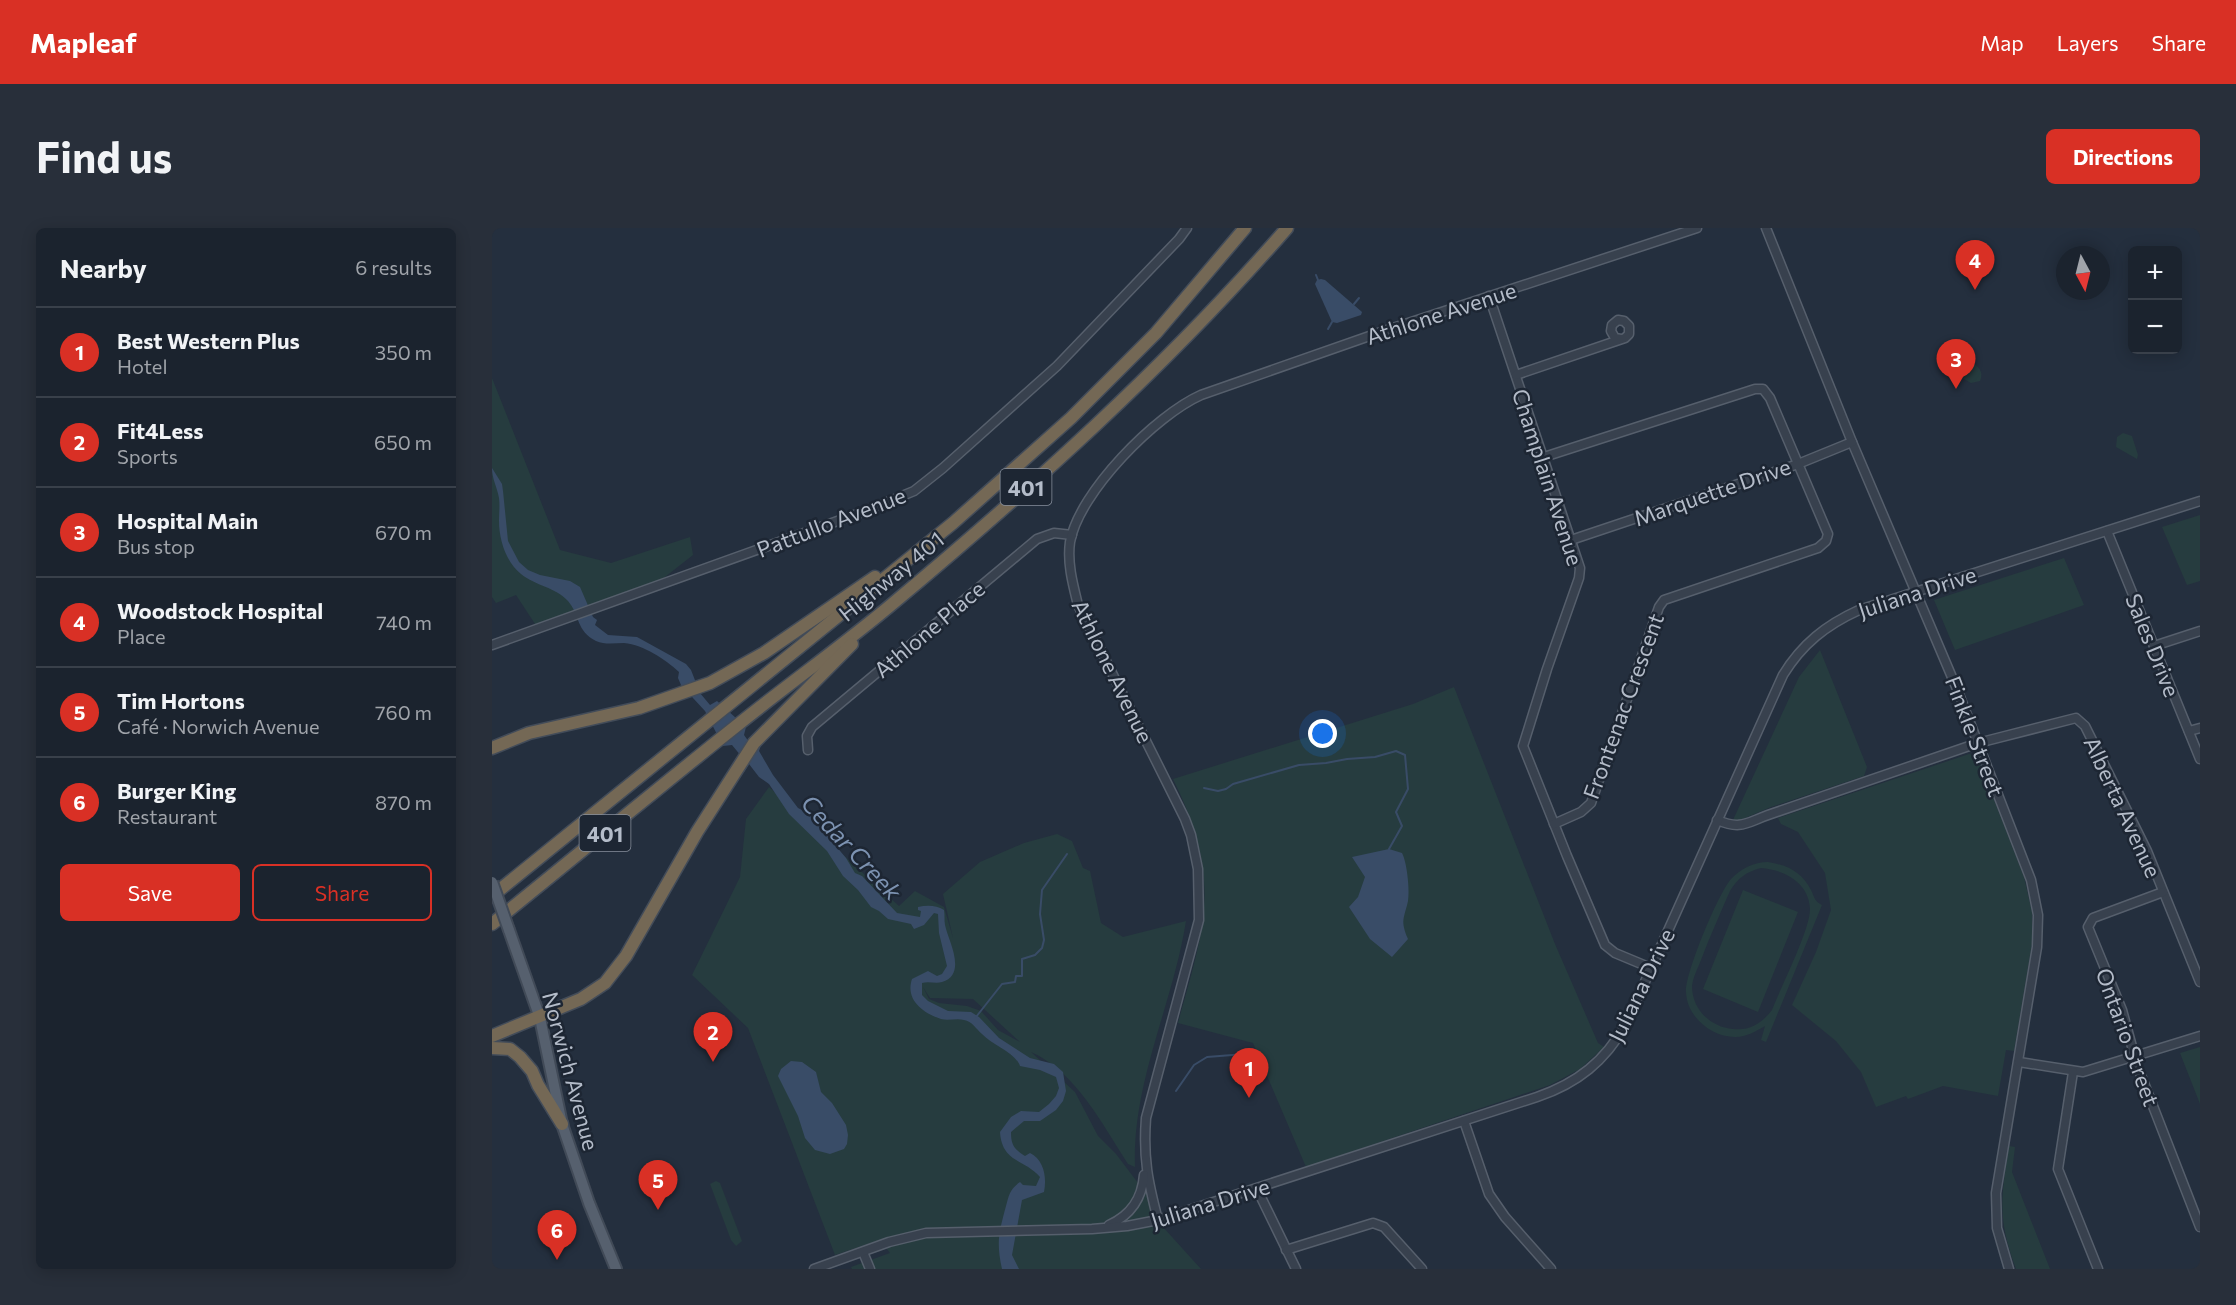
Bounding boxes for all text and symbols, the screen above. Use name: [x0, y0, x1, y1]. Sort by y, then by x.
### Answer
text: Mapleaf: [30, 25, 137, 59]
text: Map: [1980, 30, 2024, 55]
text: Layers: [2057, 30, 2119, 55]
text: Share: [2152, 30, 2206, 55]
button: Directions: [2046, 129, 2200, 184]
text: Find us: [36, 130, 172, 182]
pin: 4: [1956, 241, 1994, 290]
north arrow: [2056, 246, 2110, 300]
map controls: [2128, 246, 2182, 354]
button: +: [2128, 246, 2182, 300]
text: Nearby: [60, 252, 147, 283]
text: 6 results: [355, 255, 432, 279]
street label: Athlone Avenue: [1362, 276, 1520, 350]
button: −: [2128, 300, 2182, 354]
text: Best Western Plus: [117, 327, 300, 354]
text: 1: [75, 340, 84, 364]
text: 350 m: [375, 340, 432, 364]
pin: 3: [1936, 340, 1976, 389]
text: Hotel: [117, 354, 167, 378]
street label: Champlain Avenue: [1507, 385, 1589, 569]
text: Fit4Less: [117, 417, 203, 444]
text: 2: [74, 430, 85, 454]
text: 650 m: [374, 430, 432, 454]
text: Sports: [117, 444, 178, 468]
street label: Marquette Drive: [1630, 453, 1794, 531]
road number: 401: [1000, 469, 1052, 505]
street label: Pattullo Avenue: [753, 481, 909, 563]
text: Hospital Main: [117, 507, 258, 534]
text: 3: [74, 520, 85, 544]
text: 670 m: [375, 520, 432, 544]
street label: Highway 401: [833, 525, 949, 627]
text: Bus stop: [117, 534, 195, 558]
street label: Juliana Drive: [1854, 560, 1980, 624]
street label: Athlone Place: [868, 575, 990, 683]
street label: Sales Drive: [2120, 589, 2186, 701]
street label: Athlone Avenue: [1067, 595, 1159, 747]
text: Woodstock Hospital: [117, 597, 323, 624]
text: 4: [73, 610, 86, 634]
text: 740 m: [376, 610, 432, 634]
street label: Frontenac Crescent: [1577, 610, 1669, 802]
text: Place: [117, 624, 166, 648]
street label: Finkle Street: [1940, 672, 2010, 800]
text: Tim Hortons: [117, 687, 245, 714]
text: 5: [74, 700, 85, 724]
text: 760 m: [375, 700, 432, 724]
text: Café · Norwich Avenue: [117, 714, 320, 738]
your location: [1308, 719, 1337, 748]
street label: Alberta Avenue: [2079, 732, 2167, 882]
text: Burger King: [117, 777, 236, 804]
water label: Cedar Creek: [796, 788, 909, 906]
text: 6: [73, 790, 86, 814]
text: 870 m: [375, 790, 432, 814]
text: Restaurant: [117, 804, 217, 828]
road number: 401: [580, 815, 630, 851]
button: Save: [60, 864, 240, 921]
button: Share: [252, 864, 432, 921]
street label: Juliana Drive: [1602, 924, 1680, 1046]
street label: Ontario Street: [2091, 964, 2165, 1110]
street label: Norwich Avenue: [537, 989, 605, 1153]
pin: 2: [694, 1012, 732, 1062]
pin: 1: [1230, 1048, 1269, 1098]
pin: 5: [638, 1160, 678, 1210]
street label: Juliana Drive: [1147, 1172, 1273, 1234]
pin: 6: [538, 1210, 576, 1260]

